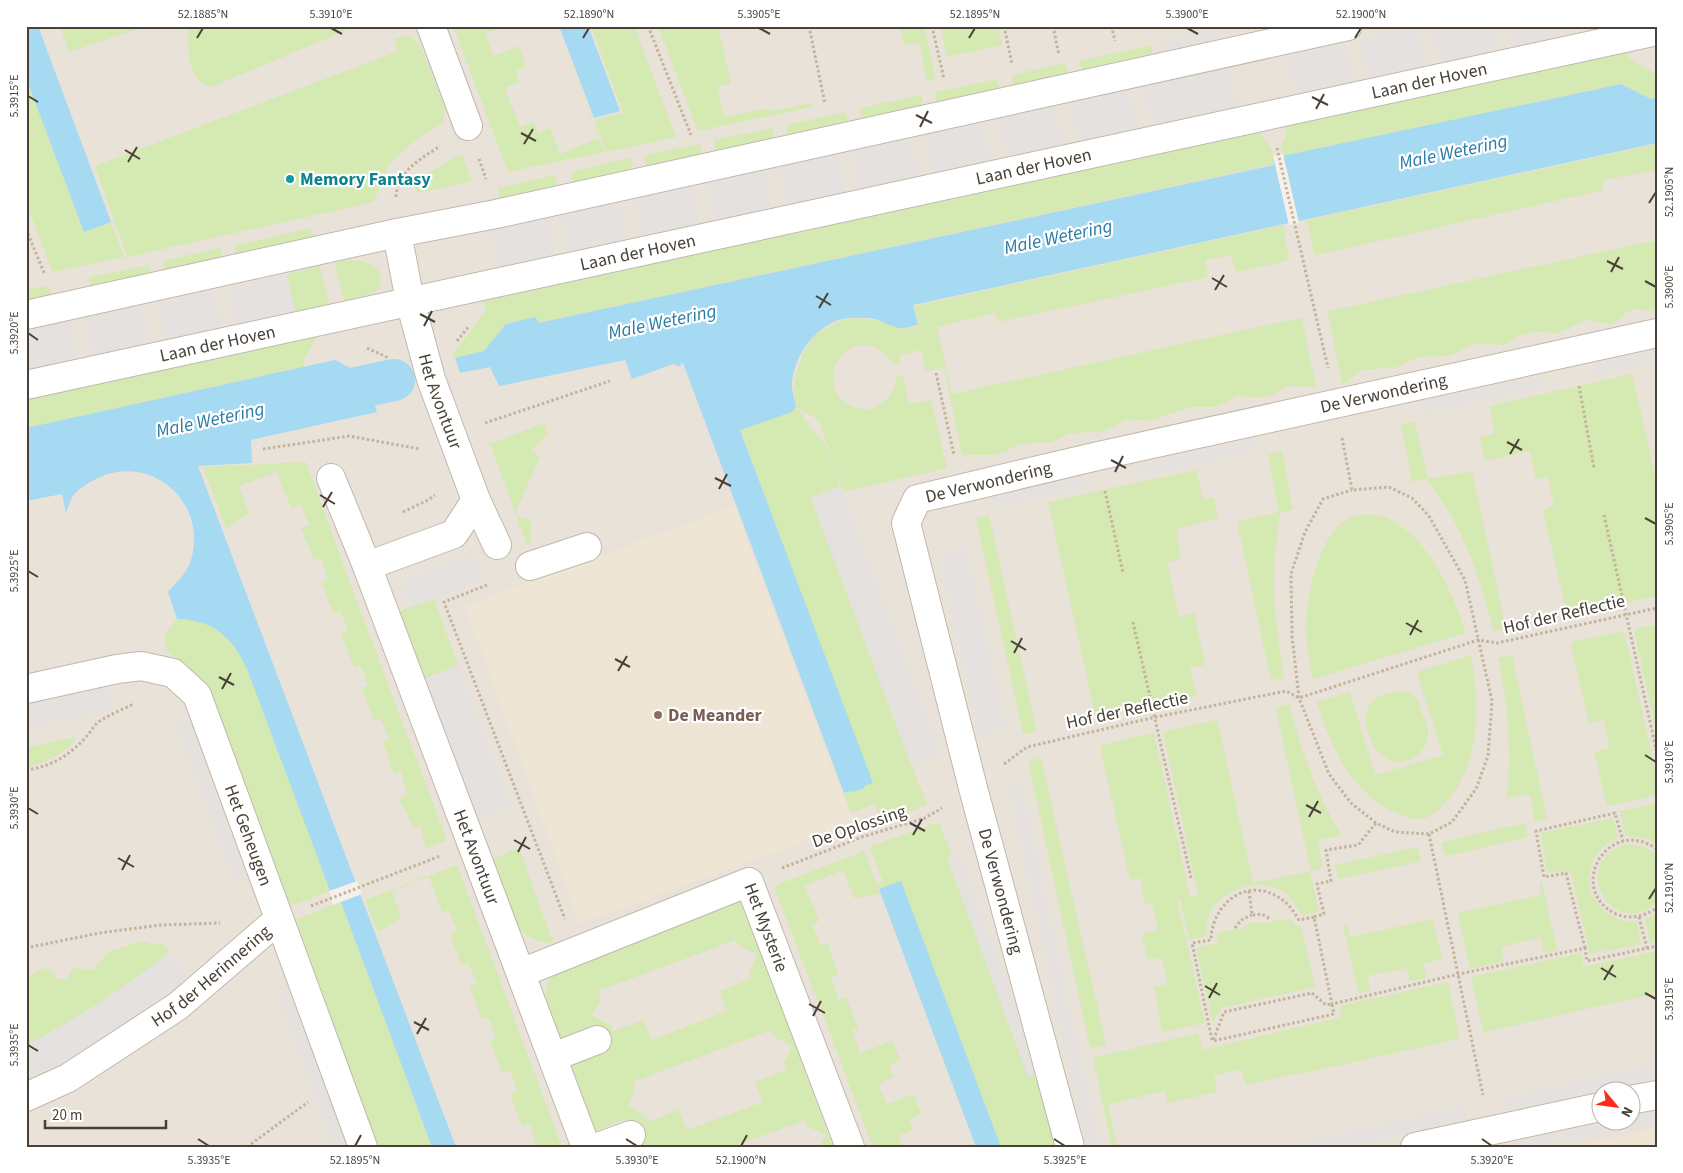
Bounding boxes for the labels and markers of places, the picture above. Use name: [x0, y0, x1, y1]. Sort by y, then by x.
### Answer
place label: Memory Fantasy: [300, 167, 431, 192]
marker: Memory Fantasy: [284, 173, 296, 185]
place label: De Meander: [668, 703, 763, 728]
marker: De Meander: [652, 709, 664, 721]

